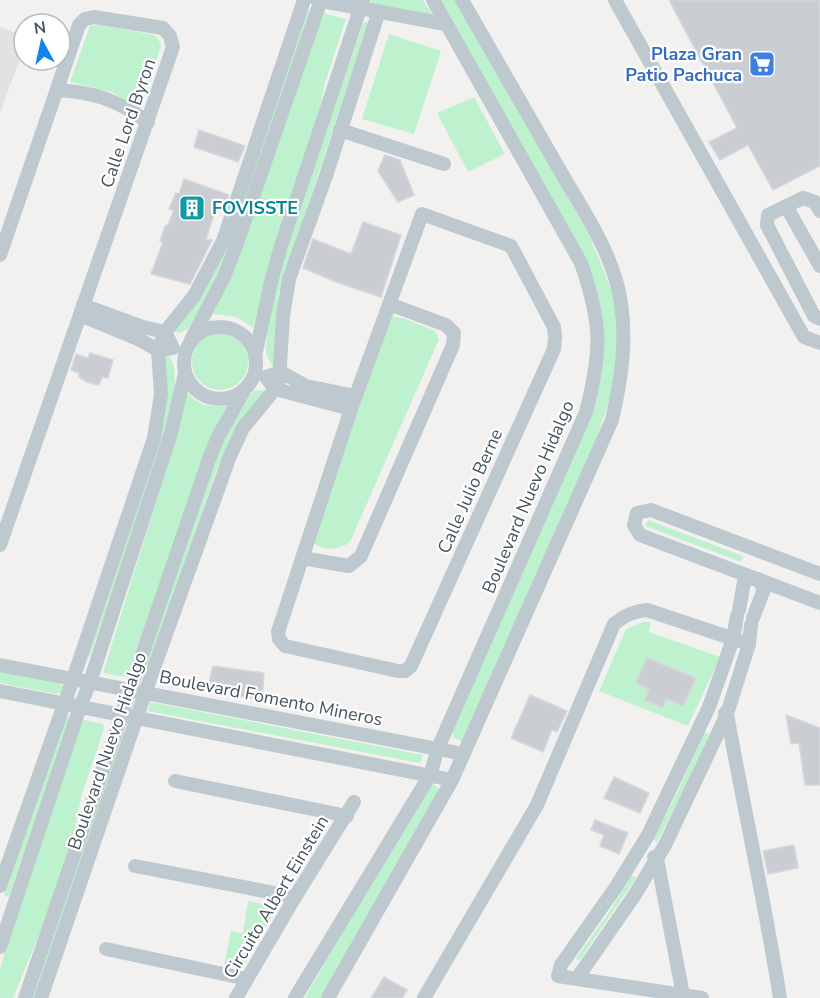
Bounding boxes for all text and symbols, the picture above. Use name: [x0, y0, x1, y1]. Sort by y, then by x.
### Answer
north arrow: [12, 12, 72, 72]
text: N: [33, 16, 48, 40]
place label: Plaza Gran Patio Pachuca: [625, 42, 742, 87]
supermarket icon: Plaza Gran Patio Pachuca: [747, 49, 777, 79]
street label: Calle Lord Byron: [95, 55, 161, 191]
building icon: FOVISSTE: [177, 193, 207, 223]
place label: FOVISSTE: [212, 196, 298, 220]
street label: Boulevard Nuevo Hidalgo: [476, 397, 580, 597]
street label: Calle Julio Berne: [432, 425, 508, 557]
street label: Boulevard Nuevo Hidalgo: [62, 649, 152, 853]
street label: Boulevard Fomento Mineros: [157, 665, 385, 731]
street label: Circuito Albert Einstein: [218, 811, 334, 983]

